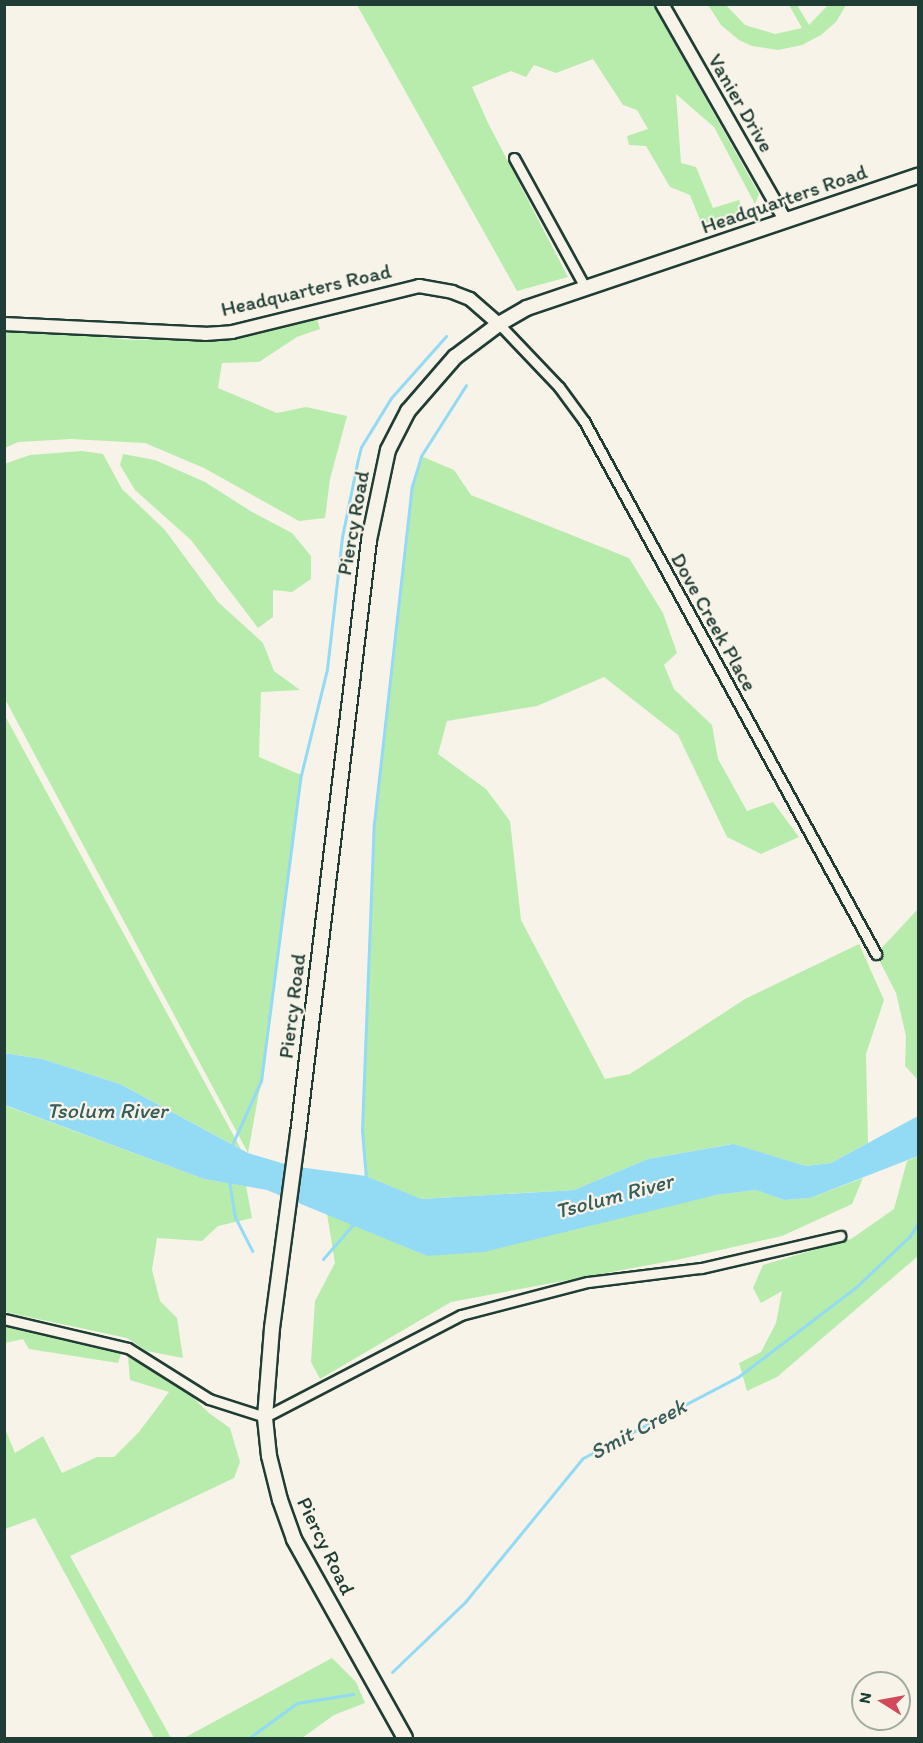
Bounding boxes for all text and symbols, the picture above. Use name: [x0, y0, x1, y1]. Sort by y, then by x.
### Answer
street label: Vanier Drive: [703, 49, 779, 157]
street label: Headquarters Road: [698, 159, 870, 239]
street label: Headquarters Road: [219, 258, 393, 322]
street label: Piercy Road: [331, 469, 375, 577]
street label: Dove Creek Place: [666, 548, 762, 696]
street label: Piercy Road: [273, 952, 311, 1060]
water label: Tsolum River: [47, 1098, 167, 1124]
water label: Tsolum River: [552, 1168, 676, 1224]
water label: Smit Creek: [586, 1393, 690, 1465]
street label: Piercy Road: [292, 1493, 360, 1599]
north arrow: [851, 1671, 911, 1731]
text: N: [854, 1691, 875, 1705]

